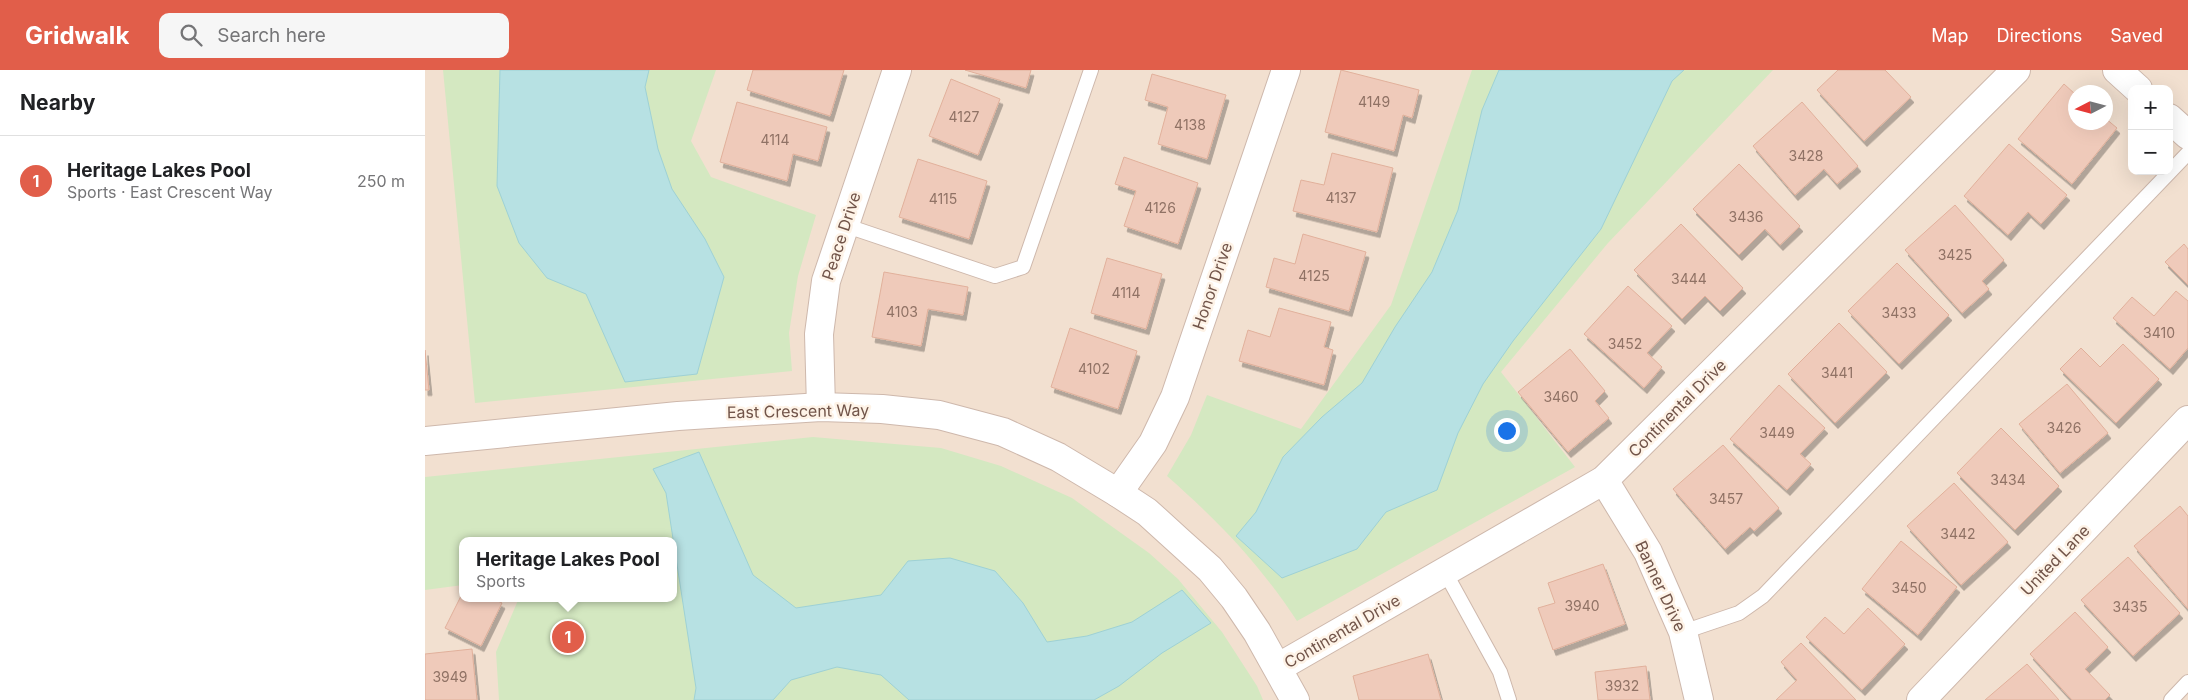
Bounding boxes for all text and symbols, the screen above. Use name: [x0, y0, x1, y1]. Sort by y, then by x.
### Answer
search box: [159, 13, 509, 58]
text: Gridwalk: [25, 21, 129, 50]
icon: search: [177, 21, 205, 49]
text: Search here: [217, 24, 326, 47]
text: Map: [1931, 25, 1969, 46]
text: Directions: [1997, 25, 2082, 46]
text: Saved: [2110, 25, 2163, 46]
north arrow: [2068, 85, 2113, 130]
map controls: [2128, 85, 2173, 175]
button: +: [2128, 85, 2173, 130]
text: Nearby: [20, 90, 95, 115]
house number: 4149: [1358, 93, 1390, 110]
house number: 4127: [949, 108, 980, 125]
house number: 4138: [1174, 116, 1206, 133]
button: −: [2128, 130, 2173, 175]
house number: 4114: [760, 131, 790, 148]
house number: 3428: [1789, 147, 1823, 164]
text: Heritage Lakes Pool: [67, 159, 251, 182]
text: 1: [33, 171, 39, 191]
text: 250 m: [357, 171, 405, 191]
text: Sports · East Crescent Way: [67, 182, 272, 202]
house number: 4137: [1325, 189, 1357, 206]
street label: Peace Drive: [817, 190, 865, 282]
house number: 4115: [929, 190, 957, 207]
house number: 4126: [1144, 199, 1176, 216]
house number: 3436: [1728, 208, 1764, 225]
street label: Honor Drive: [1188, 240, 1236, 332]
house number: 3425: [1938, 246, 1972, 263]
house number: 4125: [1298, 267, 1330, 284]
house number: 3444: [1671, 270, 1707, 287]
house number: 4114: [1111, 284, 1141, 301]
house number: 4103: [886, 303, 918, 320]
house number: 3433: [1882, 304, 1917, 321]
house number: 3410: [2143, 324, 2175, 341]
house number: 3452: [1608, 335, 1642, 352]
street label: Continental Drive: [1624, 355, 1730, 461]
house number: 4102: [1078, 360, 1110, 377]
house number: 3441: [1821, 364, 1853, 381]
house number: 3460: [1543, 388, 1579, 405]
street label: East Crescent Way: [727, 400, 869, 422]
your location: [1494, 418, 1520, 444]
house number: 3426: [2047, 419, 2081, 436]
house number: 3449: [1759, 424, 1795, 441]
house number: 3434: [1990, 471, 2026, 488]
house number: 3457: [1709, 490, 1743, 507]
street label: United Lane: [2016, 520, 2094, 600]
house number: 3442: [1940, 525, 1976, 542]
popup: [459, 537, 677, 602]
street label: Banner Drive: [1631, 537, 1691, 635]
text: Heritage Lakes Pool: [476, 548, 660, 571]
text: Sports: [476, 571, 526, 591]
house number: 3450: [1891, 579, 1927, 596]
street label: Continental Drive: [1281, 590, 1403, 672]
house number: 3940: [1564, 597, 1600, 614]
house number: 3435: [2113, 598, 2147, 615]
pin: 1: [552, 618, 584, 656]
house number: 3949: [432, 668, 468, 685]
house number: 3932: [1605, 677, 1639, 694]

